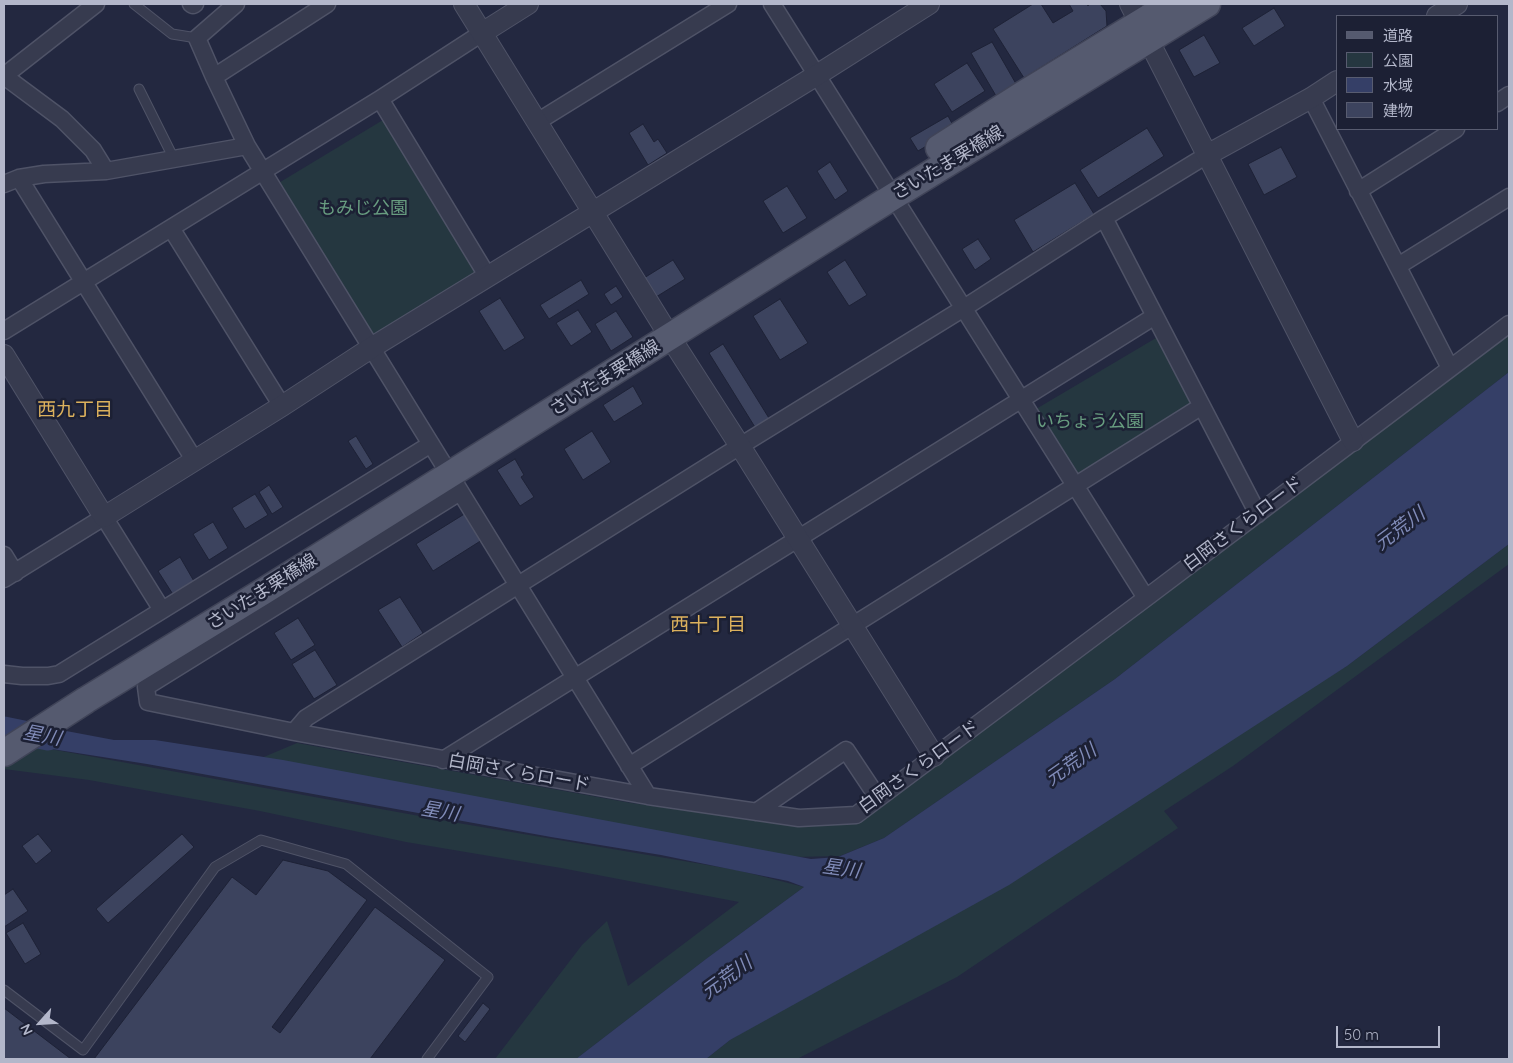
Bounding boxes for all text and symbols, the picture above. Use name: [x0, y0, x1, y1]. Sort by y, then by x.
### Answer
legend: [1336, 15, 1498, 130]
text: 道路: [1383, 26, 1413, 45]
text: 公園: [1383, 51, 1413, 70]
text: 水域: [1383, 76, 1413, 95]
text: 建物: [1383, 101, 1413, 120]
street label: さいたま栗橋線: [888, 121, 1008, 205]
park label: もみじ公園: [318, 198, 408, 220]
street label: さいたま栗橋線: [546, 335, 664, 421]
district label: 西九丁目: [37, 399, 113, 421]
park label: いちょう公園: [1036, 411, 1144, 433]
street label: 白岡さくらロード: [1179, 472, 1307, 576]
water label: 元荒川: [1370, 503, 1430, 555]
street label: さいたま栗橋線: [203, 549, 321, 635]
district label: 西十丁目: [670, 614, 746, 636]
street label: 白岡さくらロード: [854, 716, 984, 818]
water label: 星川: [21, 721, 63, 751]
water label: 元荒川: [1041, 739, 1101, 791]
street label: 白岡さくらロード: [446, 750, 592, 796]
water label: 星川: [419, 797, 461, 827]
water label: 星川: [821, 855, 861, 883]
water label: 元荒川: [697, 952, 757, 1004]
north arrow: [15, 998, 65, 1048]
scale bar: [1338, 1016, 1442, 1048]
text: N: [16, 1021, 37, 1038]
text: 50 m: [1344, 1025, 1379, 1044]

